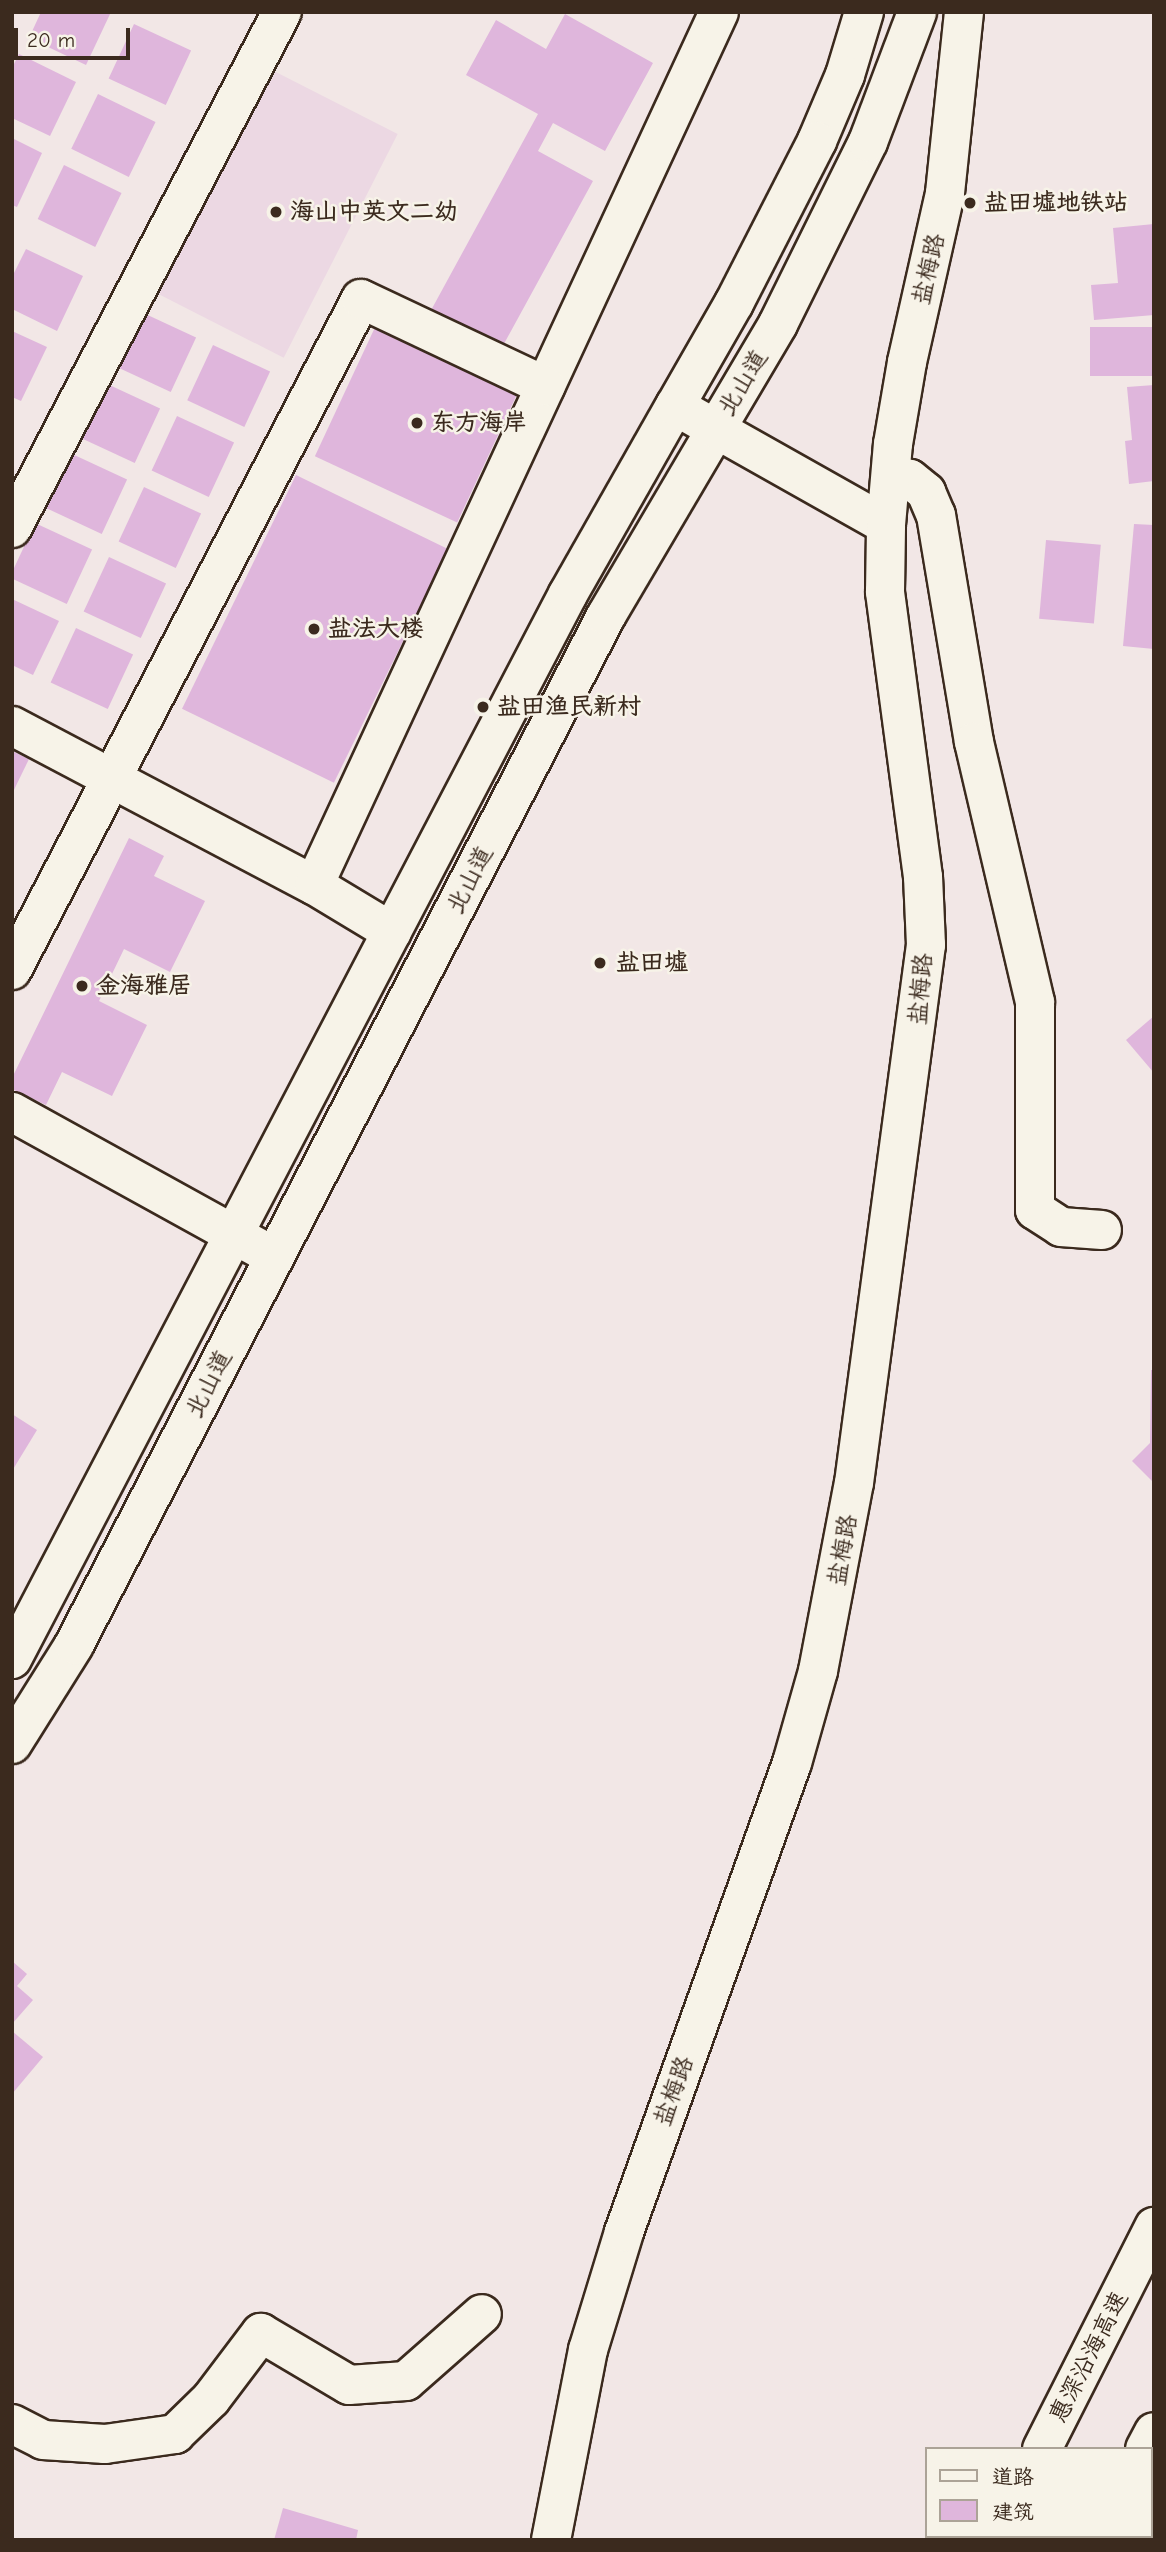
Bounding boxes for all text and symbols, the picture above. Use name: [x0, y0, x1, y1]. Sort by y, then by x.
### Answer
scale bar: [18, 14, 133, 58]
text: 20 m: [27, 28, 75, 52]
place label: 盐田墟地铁站: [984, 189, 1128, 217]
marker: 盐田墟地铁站: [962, 195, 978, 211]
place label: 海山中英文二幼: [290, 198, 458, 226]
marker: 海山中英文二幼: [268, 204, 284, 220]
street label: 盐梅路: [907, 231, 951, 307]
street label: 北山道: [712, 345, 774, 421]
place label: 东方海岸: [431, 409, 527, 437]
marker: 东方海岸: [409, 415, 425, 431]
place label: 盐法大楼: [328, 615, 424, 643]
marker: 盐法大楼: [306, 621, 322, 637]
place label: 盐田渔民新村: [497, 693, 641, 721]
marker: 盐田渔民新村: [475, 699, 491, 715]
street label: 北山道: [441, 841, 499, 919]
place label: 盐田墟: [616, 949, 688, 977]
street label: 盐梅路: [904, 952, 938, 1026]
marker: 盐田墟: [590, 953, 610, 973]
place label: 金海雅居: [96, 972, 192, 1000]
marker: 金海雅居: [74, 978, 90, 994]
street label: 北山道: [180, 1345, 238, 1423]
street label: 盐梅路: [823, 1512, 863, 1588]
street label: 盐梅路: [648, 2052, 700, 2130]
street label: 惠深沿海高速: [1043, 2286, 1135, 2428]
legend: [925, 2447, 1152, 2538]
text: 道路: [992, 2465, 1034, 2489]
text: 建筑: [992, 2500, 1034, 2524]

